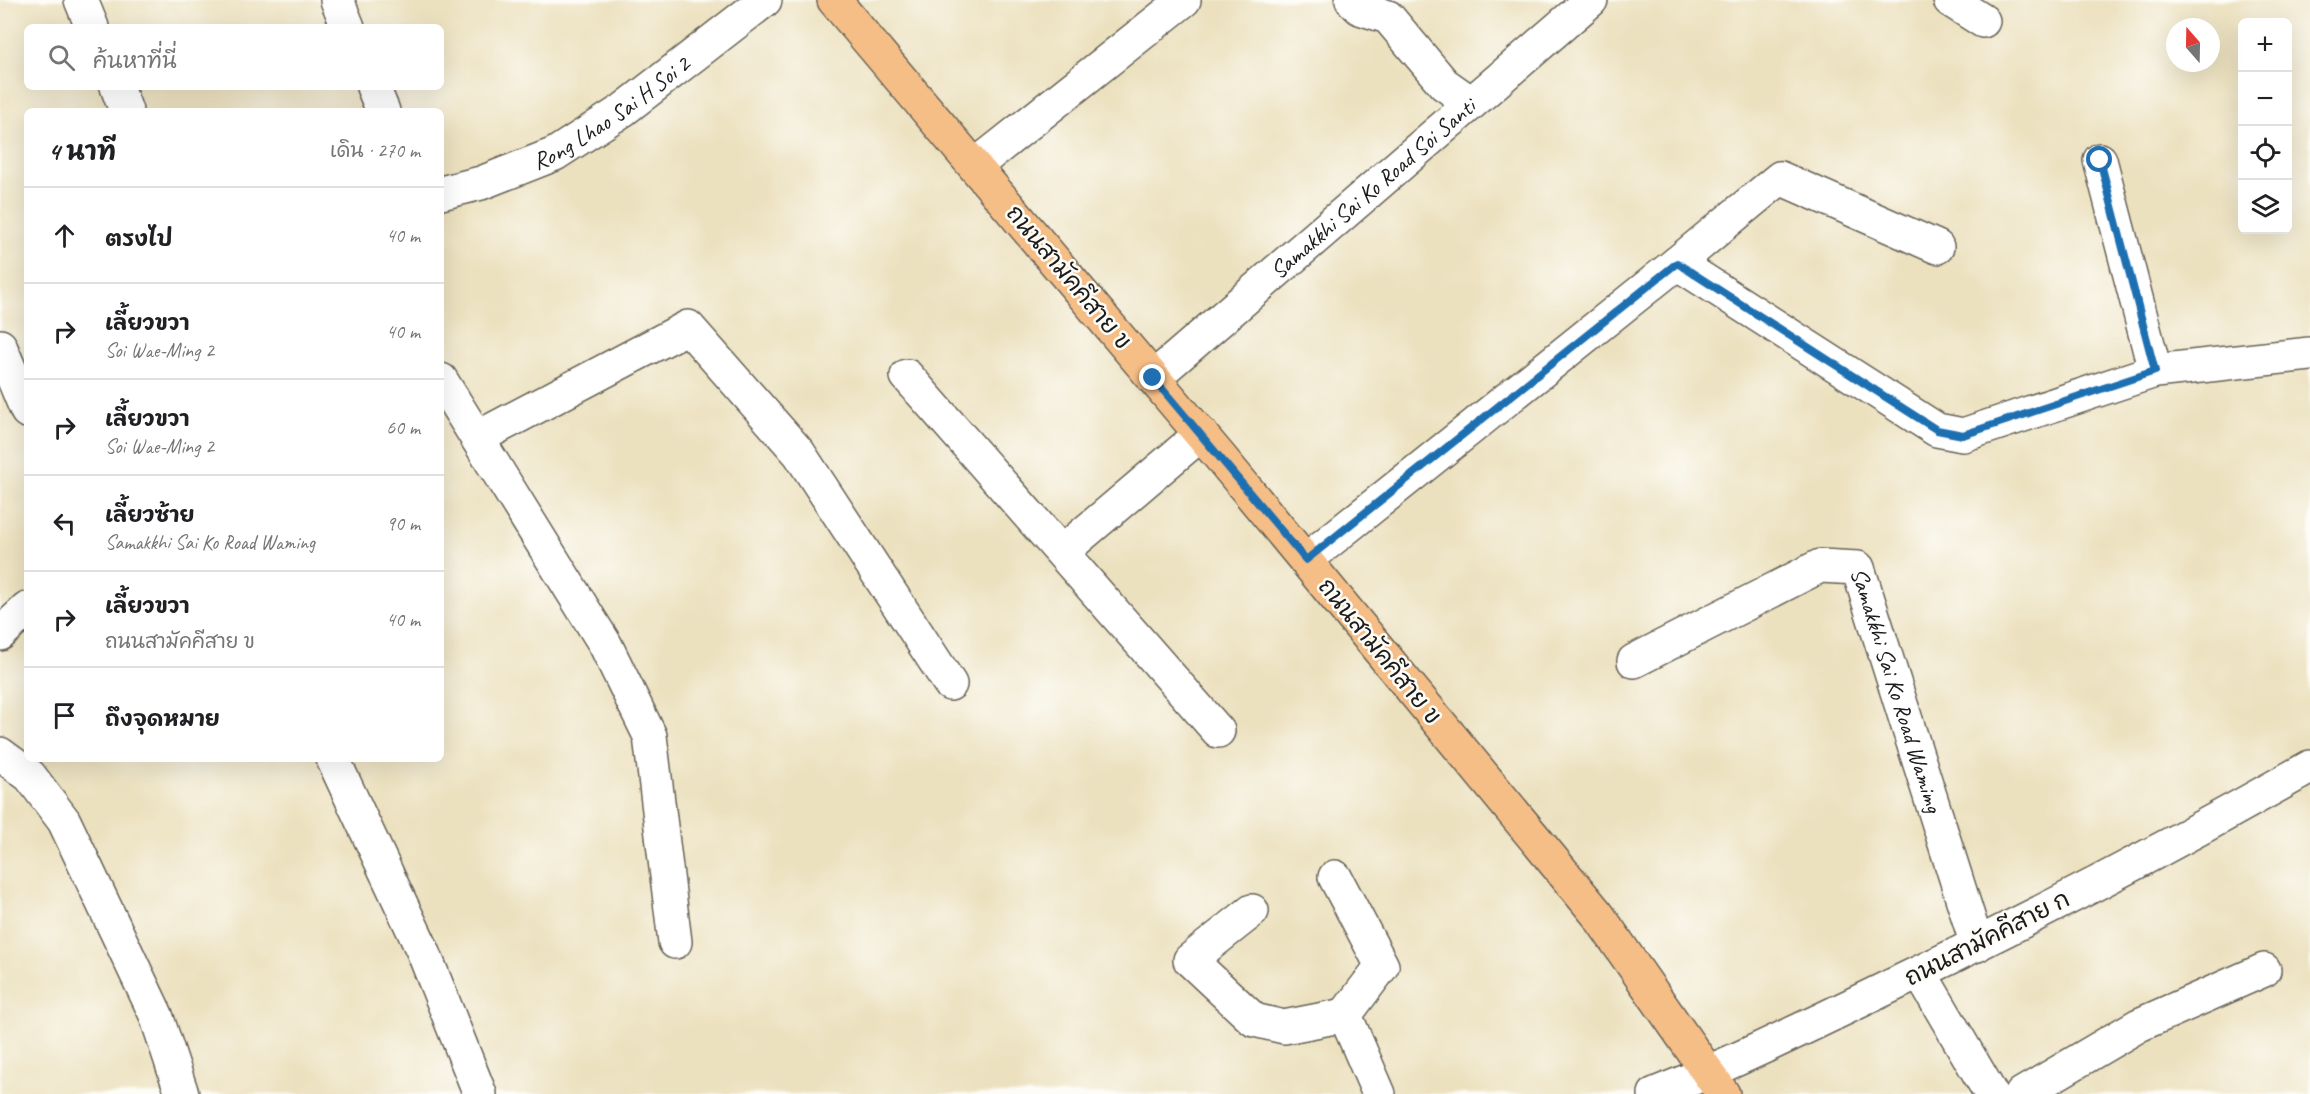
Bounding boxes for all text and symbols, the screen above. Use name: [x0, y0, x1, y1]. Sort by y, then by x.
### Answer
north arrow: [2166, 18, 2220, 72]
map controls: [2238, 18, 2292, 234]
button: +: [2238, 18, 2292, 72]
search box: [24, 24, 444, 90]
icon: search: [45, 41, 78, 74]
text: ค้นหาที่นี่: [93, 47, 177, 75]
street label: Rong Lhao Sai H Soi 2: [528, 48, 697, 176]
button: −: [2238, 72, 2292, 126]
street label: Samakkhi Sai Ko Road Soi Santi: [1264, 89, 1484, 285]
button: locate: [2238, 126, 2292, 180]
text: 4 นาที: [48, 135, 116, 168]
text: เดิน · 270 m: [330, 138, 420, 163]
route start: [2086, 146, 2112, 172]
button: layers: [2238, 180, 2292, 234]
street label: ถนนสามัคคีสาย ข: [1000, 199, 1138, 355]
icon: ahead: [48, 219, 81, 252]
text: 40 m: [386, 223, 420, 248]
text: ตรงไป: [105, 225, 173, 253]
text: เลี้ยวขวา: [105, 309, 189, 337]
icon: right: [48, 315, 81, 348]
text: 40 m: [386, 319, 420, 344]
text: Soi Wae-Ming 2: [105, 338, 214, 363]
route end: [1139, 364, 1165, 390]
text: เลี้ยวขวา: [105, 405, 189, 433]
icon: right: [48, 411, 81, 444]
text: 60 m: [386, 415, 420, 440]
text: Soi Wae-Ming 2: [105, 434, 214, 459]
text: เลี้ยวซ้าย: [105, 501, 195, 529]
icon: left: [48, 507, 81, 540]
text: 90 m: [386, 511, 420, 536]
text: Samakkhi Sai Ko Road Waming: [105, 530, 315, 555]
street label: Samakkhi Sai Ko Road Wamimg: [1844, 564, 1950, 818]
street label: ถนนสามัคคีสาย ข: [1312, 572, 1448, 730]
text: เลี้ยวขวา: [105, 592, 189, 620]
icon: right: [48, 603, 81, 636]
text: 40 m: [386, 607, 420, 632]
text: ถนนสามัคคีสาย ข: [105, 629, 255, 654]
icon: arrive: [48, 699, 81, 732]
text: ถึงจุดหมาย: [105, 705, 220, 733]
street label: ถนนสามัคคีสาย ก: [1899, 883, 2075, 993]

